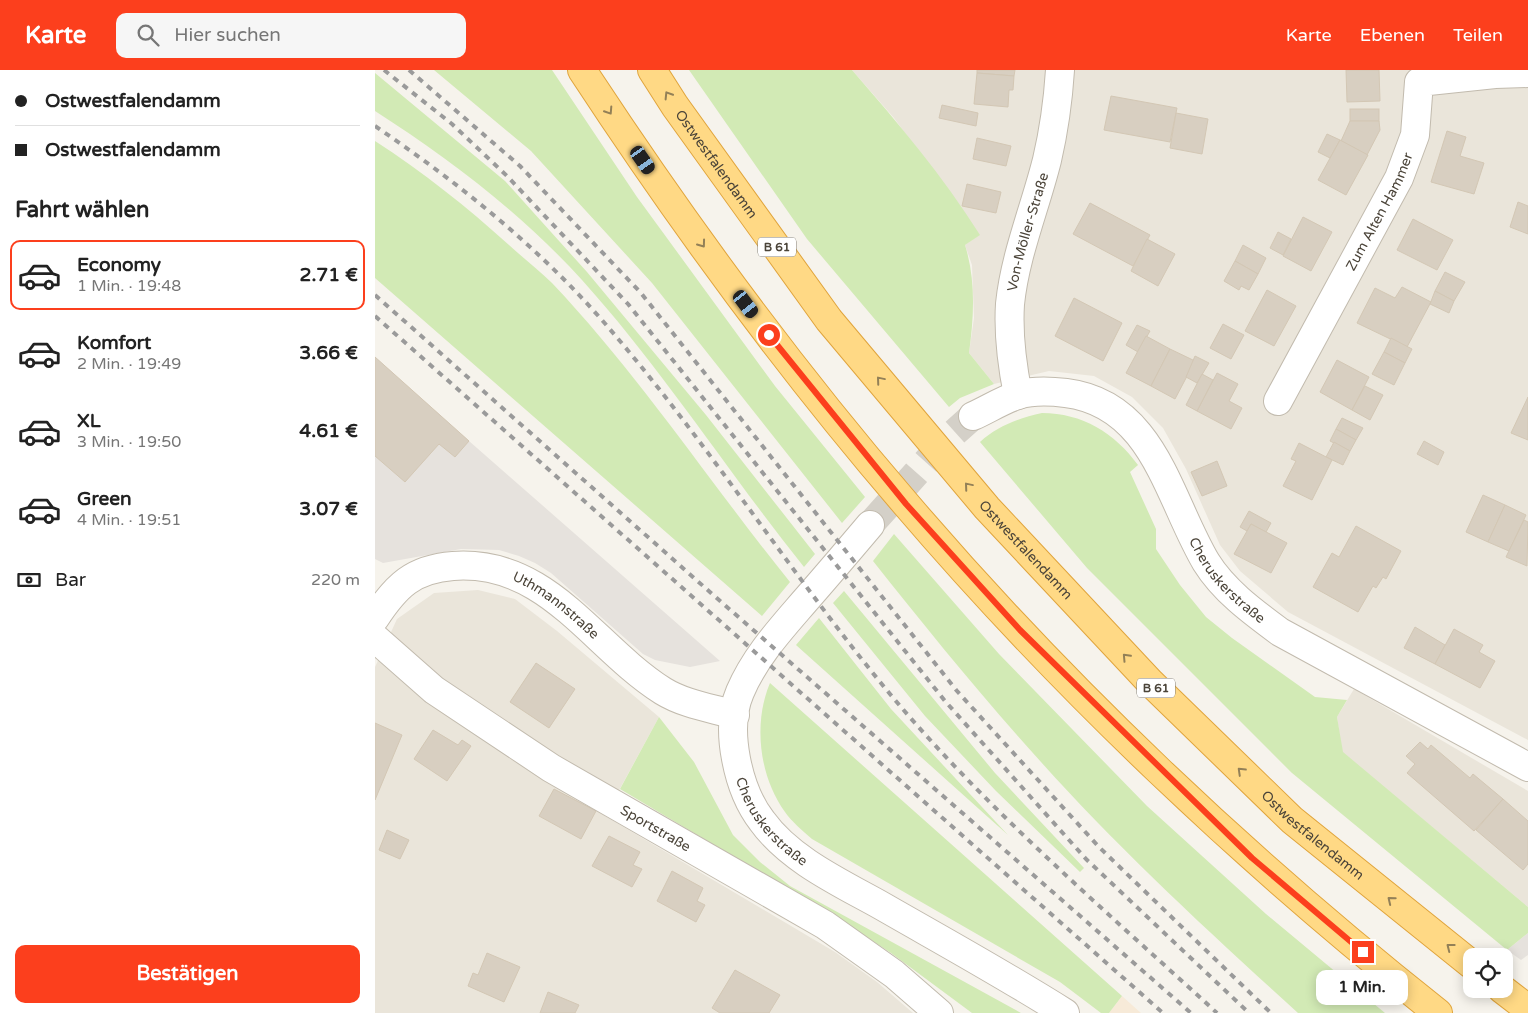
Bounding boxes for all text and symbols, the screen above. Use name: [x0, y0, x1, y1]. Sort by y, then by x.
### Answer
search box: [116, 13, 466, 58]
text: Karte: [25, 21, 86, 50]
icon: search: [134, 21, 162, 49]
text: Hier suchen: [174, 24, 281, 46]
text: Karte: [1286, 24, 1332, 46]
text: Ebenen: [1360, 24, 1425, 46]
text: Teilen: [1453, 24, 1503, 46]
text: Ostwestfalendamm: [45, 90, 221, 112]
one-way arrow: [665, 92, 674, 101]
one-way arrow: [603, 105, 612, 114]
street label: Ostwestfalendamm: [672, 106, 761, 221]
text: Ostwestfalendamm: [45, 139, 221, 161]
car: [628, 143, 657, 177]
street label: Zum Alten Hammer: [1342, 149, 1416, 274]
street label: Von-Möller-Straße: [1003, 170, 1052, 292]
text: Fahrt wählen: [15, 197, 149, 223]
one-way arrow: [696, 238, 704, 247]
road number: B 61: [758, 238, 796, 256]
icon: car: [17, 253, 62, 298]
text: Economy: [77, 254, 161, 276]
text: 2.71 €: [300, 264, 358, 286]
text: 1 Min. · 19:48: [77, 276, 181, 296]
car: [730, 288, 761, 320]
route start: [758, 324, 780, 346]
icon: car: [17, 331, 62, 376]
text: Komfort: [77, 332, 151, 354]
text: 3.66 €: [299, 342, 358, 364]
text: 2 Min. · 19:49: [77, 354, 181, 374]
one-way arrow: [877, 377, 885, 386]
icon: car: [17, 409, 62, 454]
text: XL: [77, 410, 101, 432]
text: 4.61 €: [299, 420, 358, 442]
text: 3 Min. · 19:50: [77, 432, 181, 452]
one-way arrow: [965, 482, 974, 491]
icon: car: [17, 487, 62, 532]
text: Green: [77, 488, 131, 510]
street label: Ostwestfalendamm: [975, 497, 1077, 603]
text: 3.07 €: [299, 498, 358, 520]
text: 4 Min. · 19:51: [77, 510, 181, 530]
street label: Cheruskerstraße: [1186, 534, 1269, 627]
icon: cash: [15, 566, 43, 594]
street label: Uthmannstraße: [510, 567, 603, 642]
text: Bar: [55, 569, 86, 591]
text: 220 m: [311, 570, 360, 590]
one-way arrow: [1123, 653, 1132, 662]
road number: B 61: [1137, 678, 1175, 698]
one-way arrow: [1238, 768, 1247, 777]
street label: Cheruskerstraße: [733, 775, 811, 869]
street label: Ostwestfalendamm: [1258, 787, 1368, 883]
street label: Sportstraße: [618, 801, 694, 855]
one-way arrow: [1387, 896, 1396, 905]
route end: [1352, 941, 1374, 963]
button: Bestätigen: [15, 945, 360, 1003]
one-way arrow: [1447, 945, 1456, 953]
map controls: [1463, 948, 1513, 998]
button: locate: [1463, 948, 1513, 998]
callout: 1 Min.: [1317, 970, 1409, 1004]
text: 1 Min.: [1338, 977, 1386, 997]

